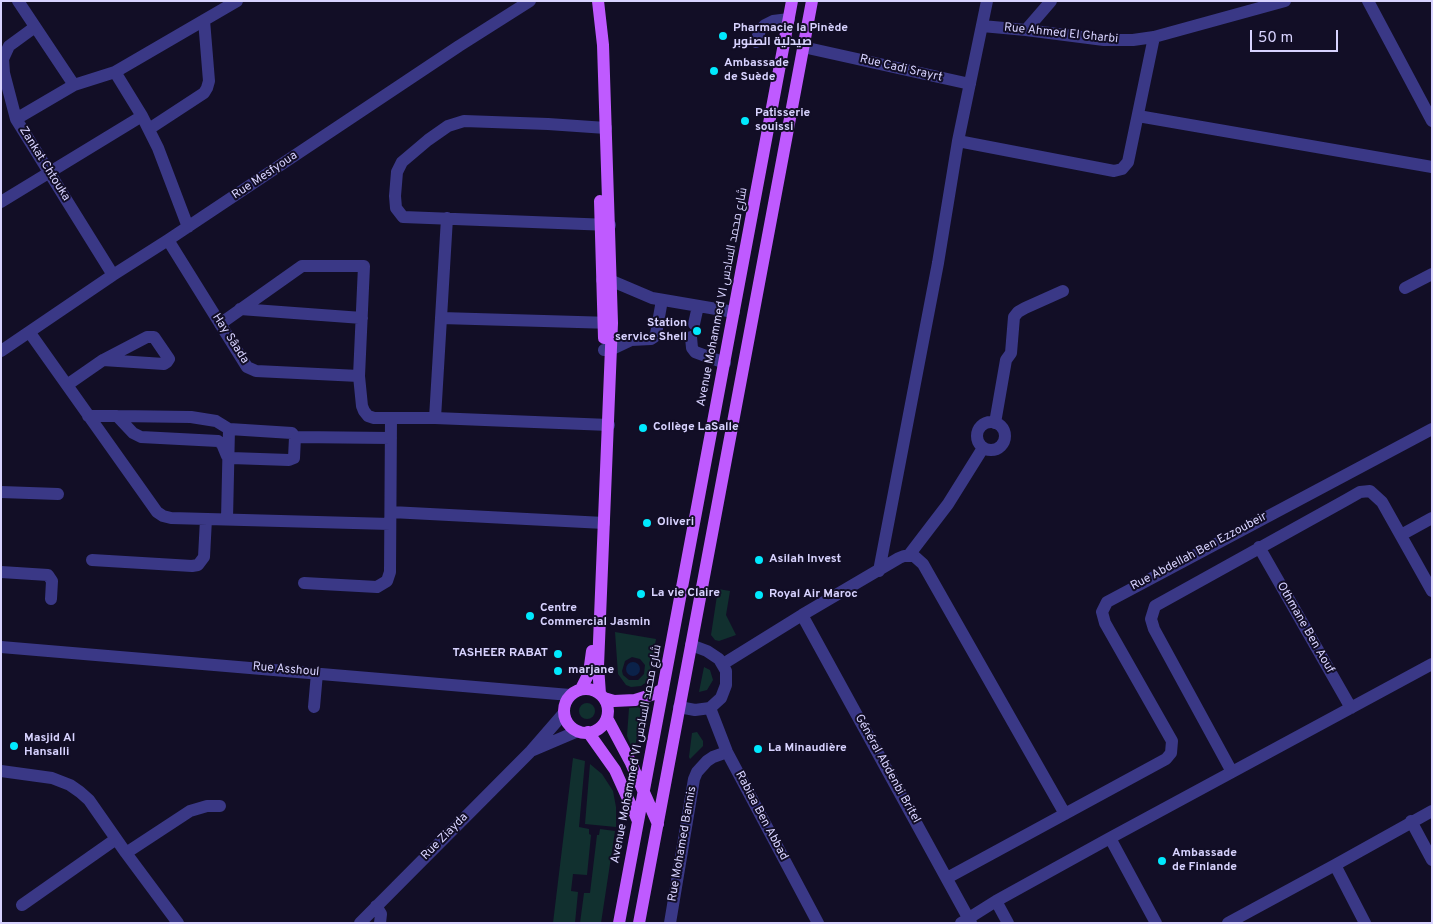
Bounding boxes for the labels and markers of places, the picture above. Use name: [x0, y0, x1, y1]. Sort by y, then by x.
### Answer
place label: Pharmacie la Pinède صيدلية الصنوبر: [733, 22, 848, 50]
marker: Pharmacie la Pinède صيدلية الصنوبر: [717, 30, 729, 42]
place label: Ambassade de Suède: [724, 57, 789, 85]
marker: Ambassade de Suède: [708, 65, 720, 77]
place label: Patisserie souissi: [755, 107, 810, 135]
marker: Patisserie souissi: [739, 115, 751, 127]
place label: Station service Shell: [615, 317, 687, 345]
marker: Station service Shell: [691, 325, 703, 337]
place label: Collège LaSalle: [653, 421, 739, 435]
marker: Collège LaSalle: [637, 422, 649, 434]
place label: Oliveri: [657, 516, 694, 530]
marker: Oliveri: [641, 517, 653, 529]
place label: Asilah Invest: [769, 553, 841, 567]
marker: Asilah Invest: [753, 554, 765, 566]
place label: La vie Claire: [651, 587, 720, 601]
marker: La vie Claire: [635, 588, 647, 600]
place label: Royal Air Maroc: [769, 588, 858, 602]
marker: Royal Air Maroc: [753, 589, 765, 601]
place label: Centre Commercial Jasmin: [540, 602, 650, 630]
marker: Centre Commercial Jasmin: [524, 610, 536, 622]
place label: TASHEER RABAT: [452, 647, 548, 661]
marker: TASHEER RABAT: [552, 648, 564, 660]
place label: marjane: [568, 664, 614, 678]
marker: marjane: [552, 665, 564, 677]
place label: Masjid Al Hansalli: [24, 732, 75, 760]
marker: Masjid Al Hansalli: [8, 740, 20, 752]
place label: La Minaudière: [768, 742, 847, 756]
marker: La Minaudière: [752, 743, 764, 755]
place label: Ambassade de Finlande: [1172, 847, 1237, 875]
marker: Ambassade de Finlande: [1156, 855, 1168, 867]

